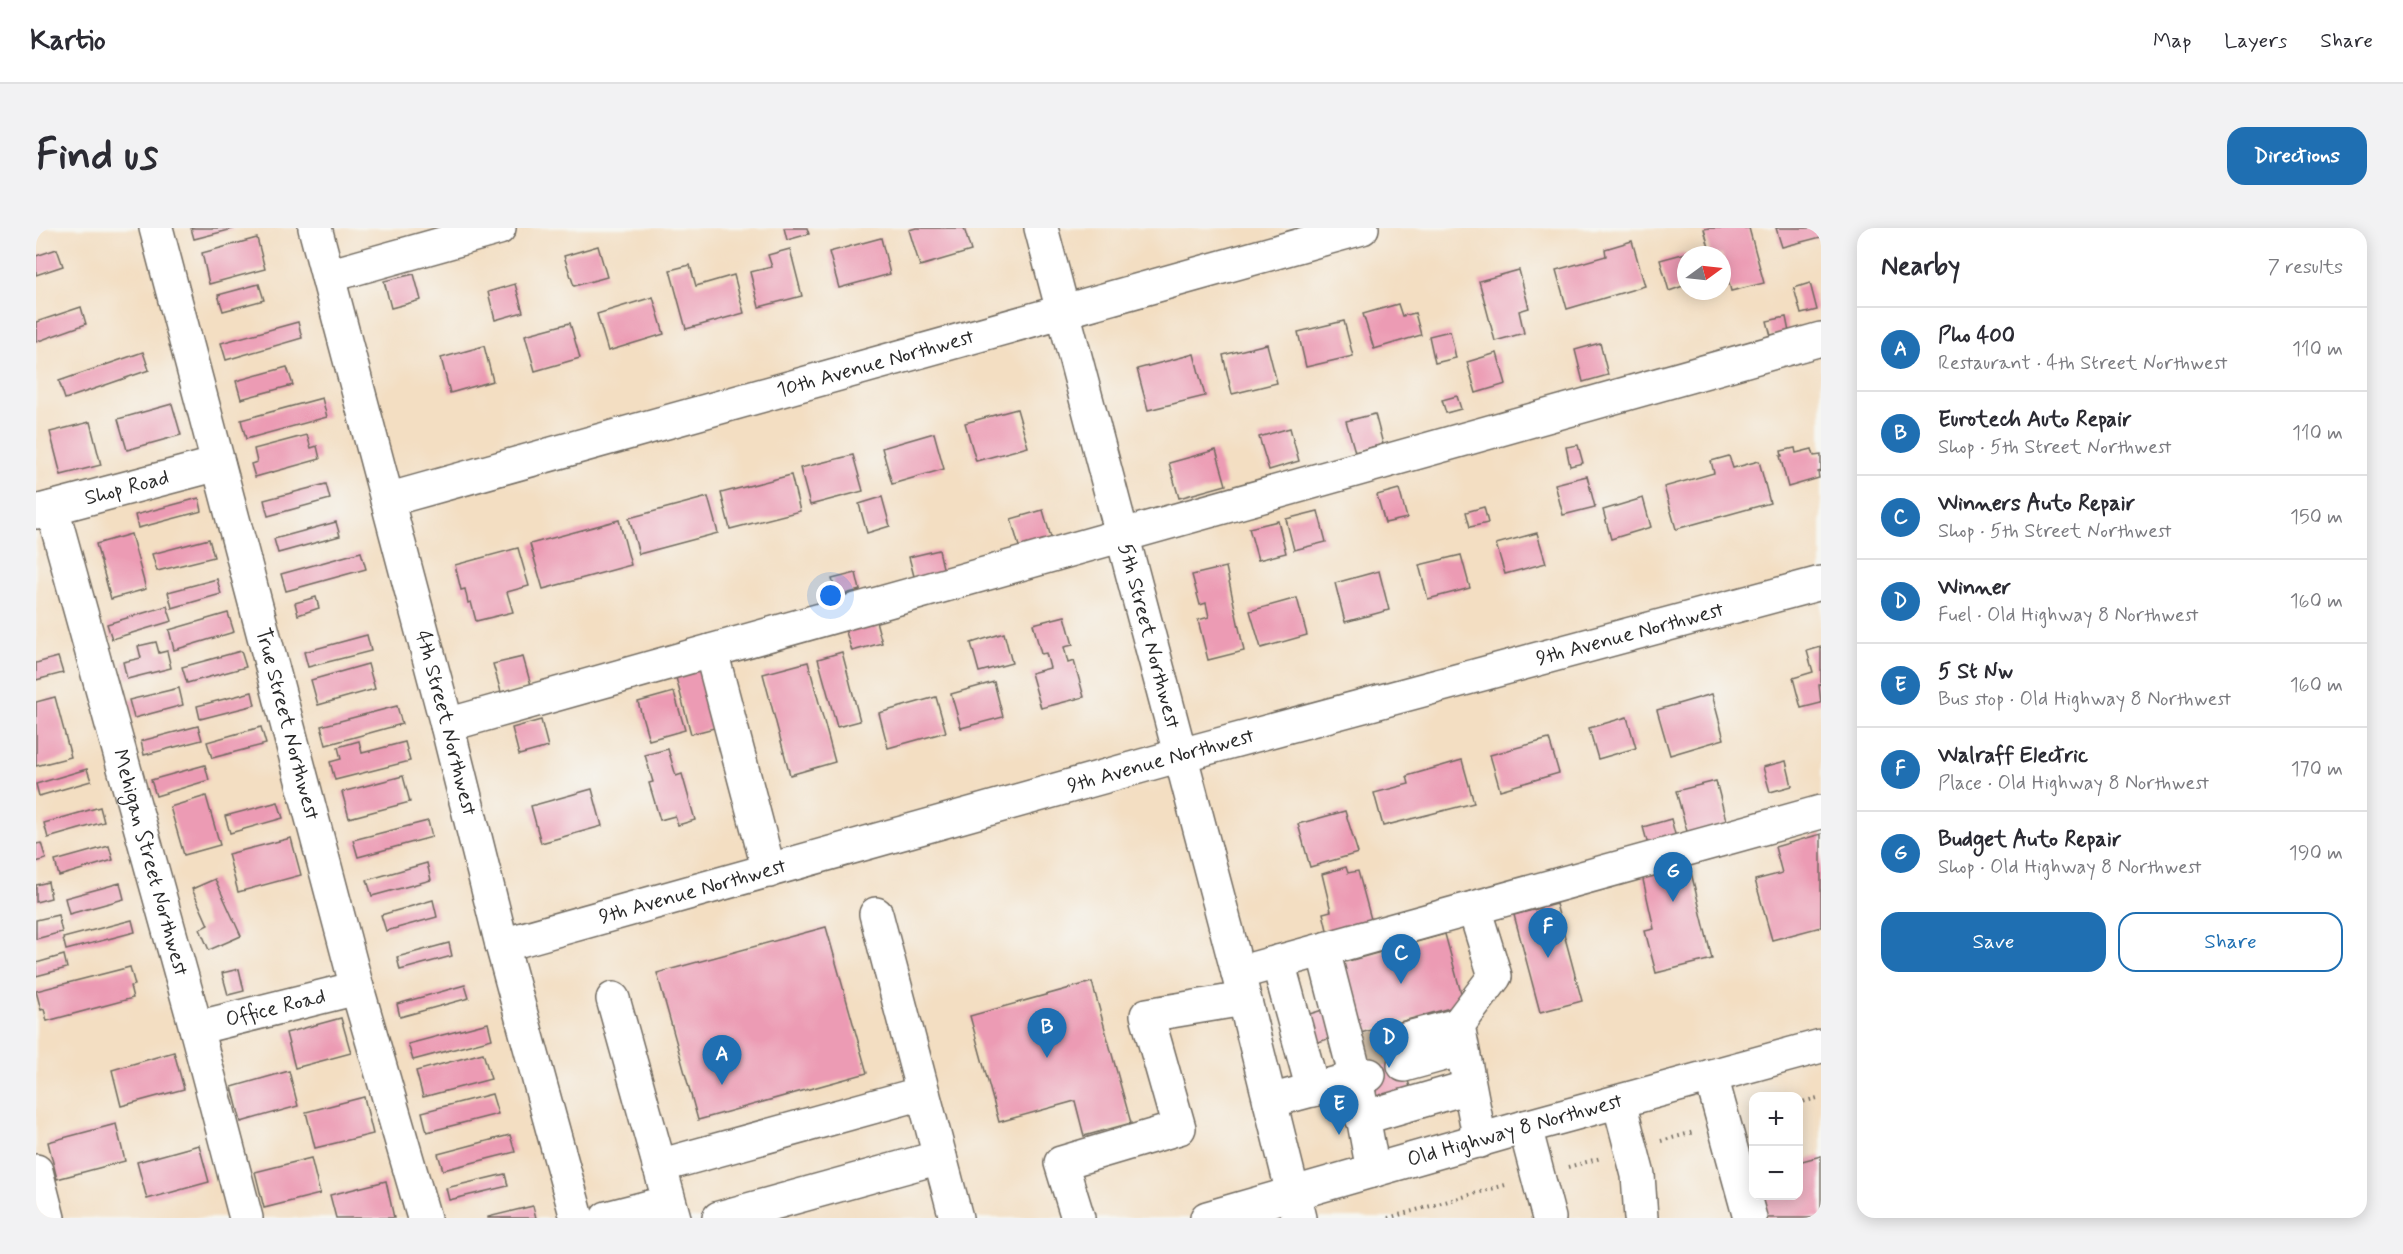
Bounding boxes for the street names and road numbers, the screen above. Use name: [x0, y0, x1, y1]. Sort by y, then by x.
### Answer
street label: 10th Avenue Northwest: [773, 323, 978, 405]
street label: Shop Road: [82, 463, 172, 513]
street label: 5th Street Northwest: [1111, 540, 1187, 732]
street label: 9th Avenue Northwest: [1533, 596, 1727, 673]
street label: True Street Northwest: [248, 625, 326, 823]
street label: 4th Street Northwest: [408, 627, 483, 819]
street label: 9th Avenue Northwest: [1064, 722, 1258, 800]
street label: Mehigan Street Northwest: [106, 746, 195, 980]
street label: 9th Avenue Northwest: [596, 852, 790, 931]
street label: Office Road: [223, 982, 328, 1034]
street label: Old Highway 8 Northwest: [1404, 1087, 1626, 1174]

